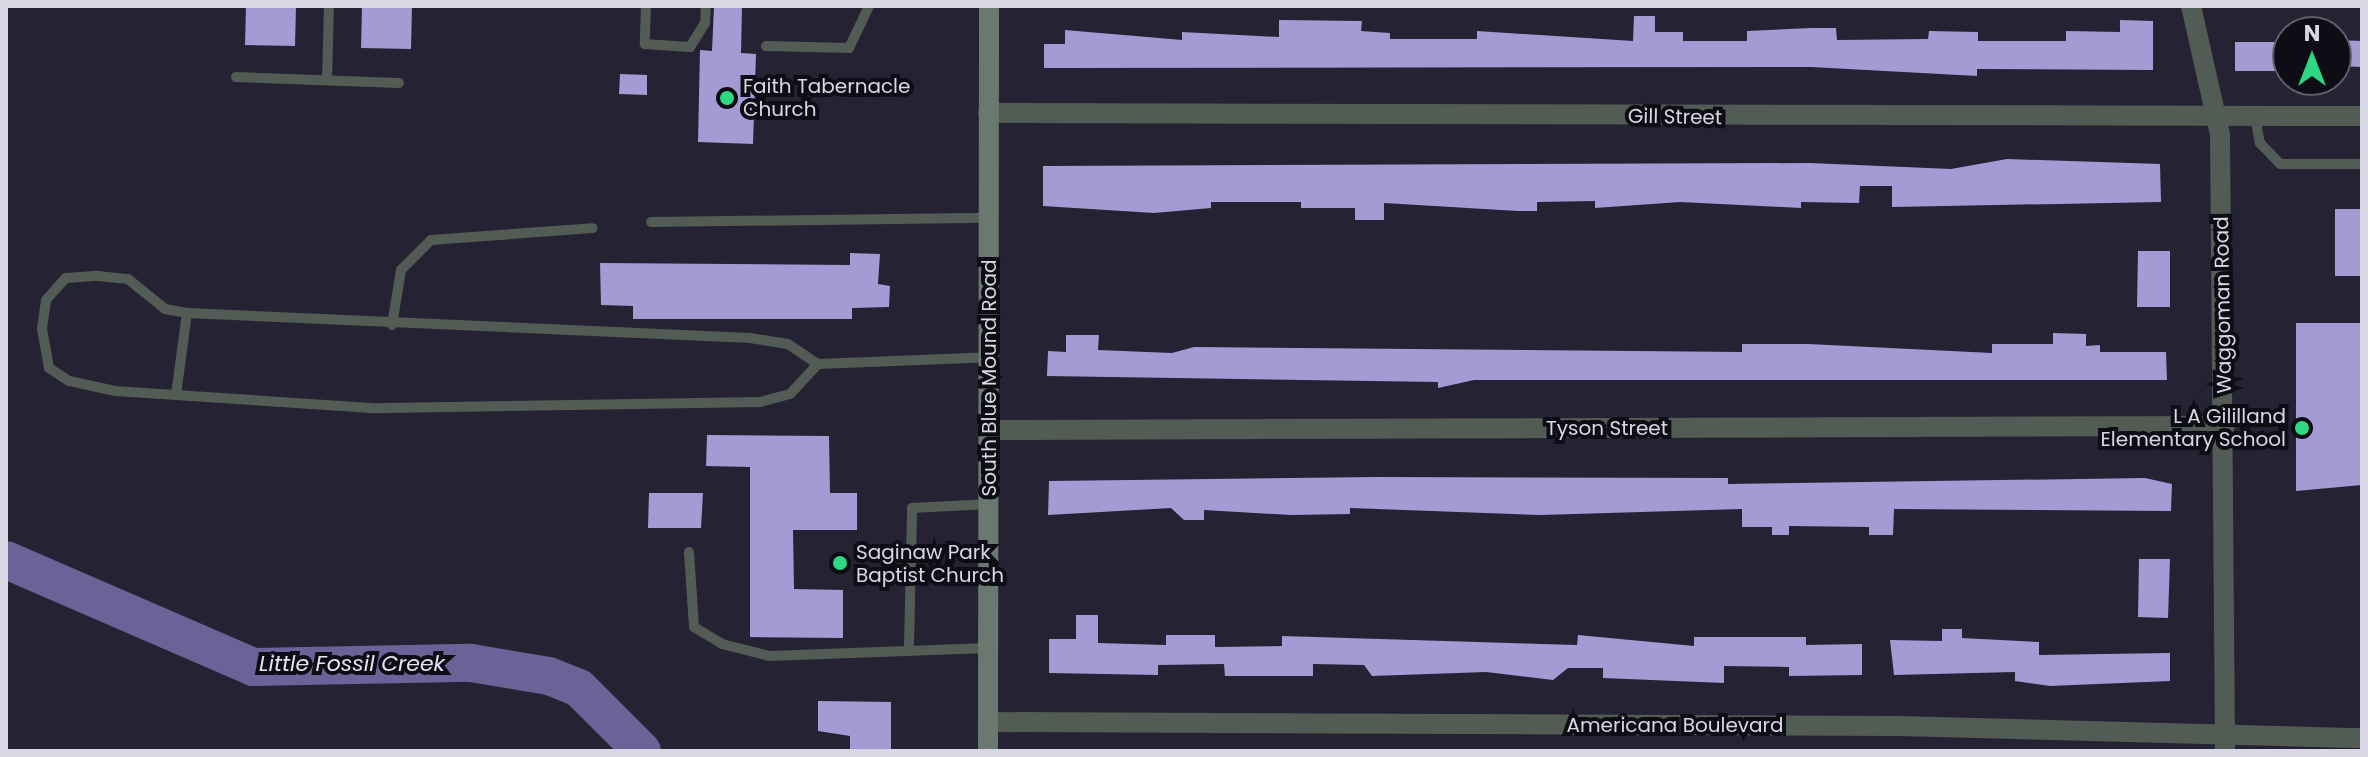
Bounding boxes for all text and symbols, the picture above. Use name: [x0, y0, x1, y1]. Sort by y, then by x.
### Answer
north arrow: [2272, 16, 2352, 96]
text: N: [2304, 18, 2320, 49]
place label: Faith Tabernacle Church: [743, 74, 910, 121]
marker: Faith Tabernacle Church: [718, 89, 736, 107]
street label: Gill Street: [1628, 104, 1722, 130]
street label: Waggoman Road: [2209, 216, 2237, 394]
street label: South Blue Mound Road: [977, 260, 1001, 496]
place label: L A Gililland Elementary School: [2101, 404, 2286, 451]
street label: Tyson Street: [1546, 416, 1668, 440]
marker: L A Gililland Elementary School: [2293, 419, 2311, 437]
place label: Saginaw Park Baptist Church: [856, 540, 1004, 587]
marker: Saginaw Park Baptist Church: [831, 554, 849, 572]
water label: Little Fossil Creek: [259, 651, 445, 677]
street label: Americana Boulevard: [1566, 713, 1784, 737]

